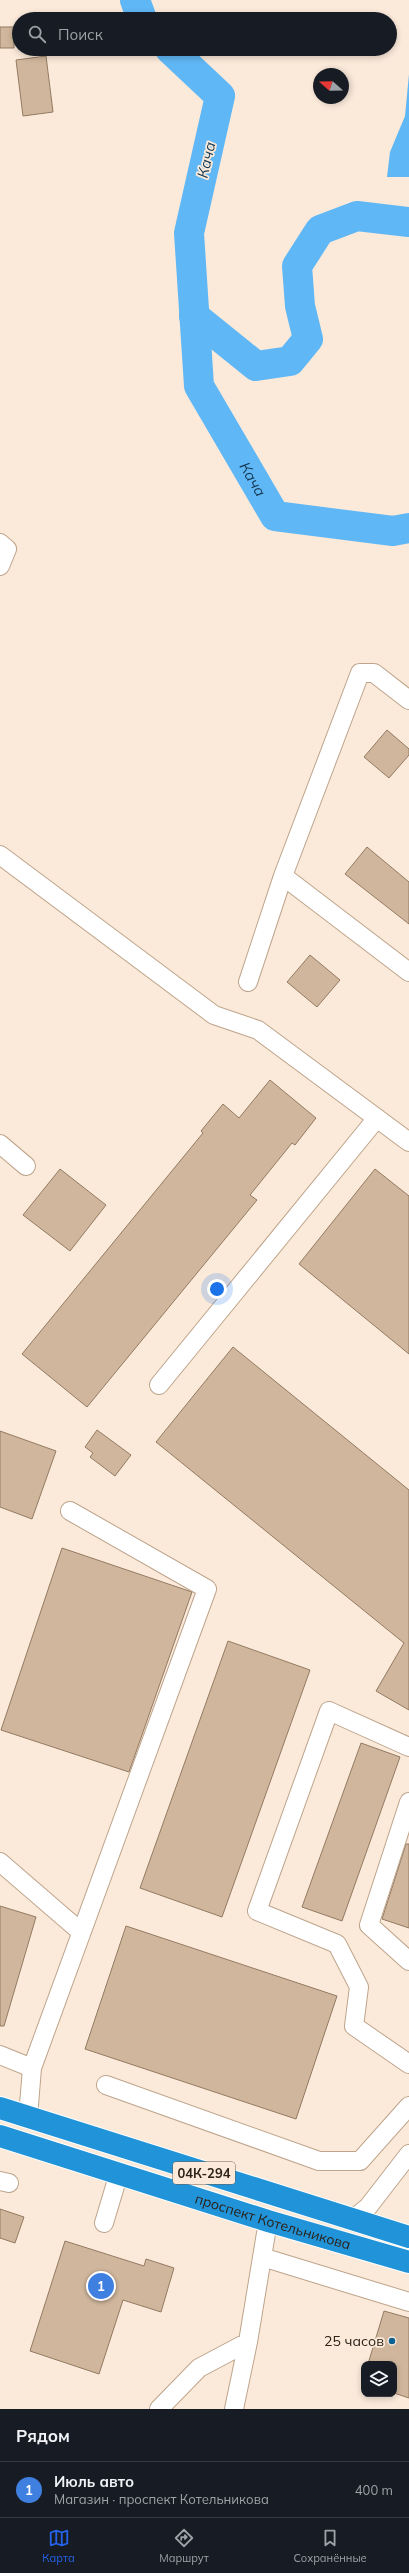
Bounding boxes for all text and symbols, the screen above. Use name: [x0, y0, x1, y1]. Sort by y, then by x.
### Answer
search box: [12, 12, 397, 56]
icon: search: [26, 23, 48, 45]
text: Поиск: [58, 25, 103, 44]
north arrow: [313, 68, 349, 104]
water label: Кача: [193, 140, 219, 180]
water label: Кача: [236, 458, 271, 499]
your location: [207, 1279, 227, 1299]
road number: 04К-294: [173, 2162, 235, 2184]
street label: проспект Котельникова: [193, 2189, 353, 2254]
pin: 1: [88, 2271, 114, 2301]
place label: 25 часов: [324, 2332, 384, 2350]
marker: 25 часов: [387, 2336, 397, 2346]
map controls: [361, 2361, 397, 2397]
button: layers: [361, 2361, 397, 2397]
text: Рядом: [16, 2425, 70, 2446]
text: Июль авто: [54, 2472, 134, 2491]
text: 1: [25, 2482, 33, 2498]
text: 400 m: [355, 2482, 393, 2498]
text: Магазин · проспект Котельникова: [54, 2491, 269, 2507]
tab: Карта: [42, 2527, 75, 2565]
tab: Маршрут: [159, 2527, 209, 2565]
tab: Сохранённые: [293, 2527, 367, 2565]

